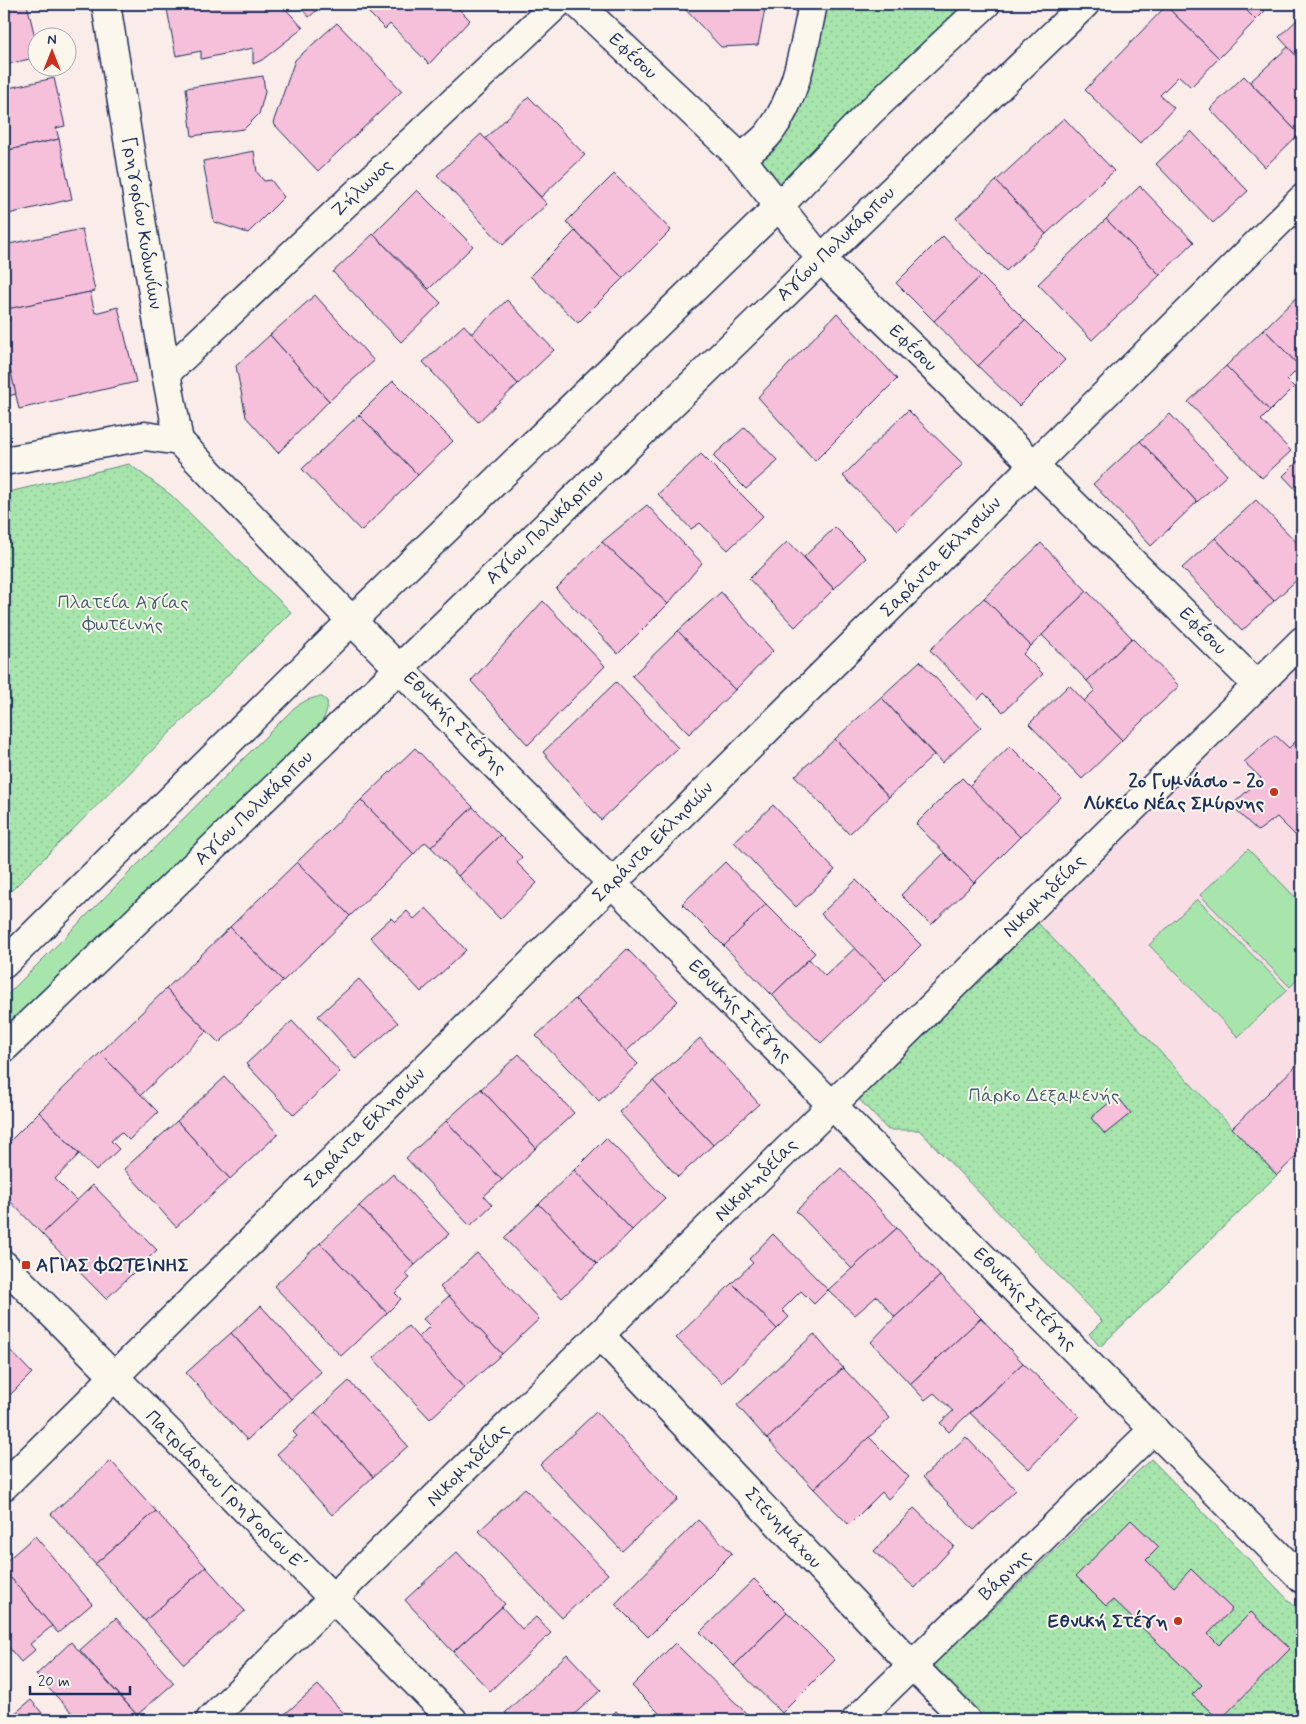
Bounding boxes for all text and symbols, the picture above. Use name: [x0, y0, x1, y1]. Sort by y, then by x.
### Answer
street label: Εφέσου: [603, 27, 663, 85]
north arrow: [28, 28, 78, 78]
text: N: [47, 31, 57, 49]
street label: Γρηγορίου Κυδωνίων: [116, 135, 168, 311]
street label: Ζήλωνος: [326, 153, 398, 223]
street label: Αγίου Πολυκάρπου: [771, 181, 901, 307]
street label: Εφέσου: [883, 319, 943, 377]
street label: Αγίου Πολυκάρπου: [480, 464, 610, 590]
street label: Σαράντα Εκλησιών: [875, 491, 1007, 623]
park label: Πλατεία Αγίας Φωτεινής: [57, 590, 189, 637]
street label: Εφέσου: [1174, 602, 1232, 660]
street label: Εθνικής Στέγης: [398, 666, 512, 780]
street label: Αγίου Πολυκάρπου: [189, 745, 319, 871]
place label: 2ο Γυμνάσιο - 2ο Λύκειο Νέας Σμύρνης: [1083, 769, 1265, 816]
street label: Σαράντα Εκλησιών: [587, 776, 719, 908]
marker: 2ο Γυμνάσιο - 2ο Λύκειο Νέας Σμύρνης: [1268, 786, 1280, 798]
street label: Νικομηδείας: [997, 849, 1091, 943]
street label: Εθνικής Στέγης: [683, 954, 797, 1068]
street label: Σαράντα Εκλησιών: [299, 1062, 431, 1194]
park label: Πάρκο Δεξαμενής: [969, 1083, 1119, 1108]
street label: Νικομηδείας: [709, 1133, 803, 1227]
street label: Εθνικής Στέγης: [968, 1242, 1082, 1356]
place label: ΑΓΙΑΣ ΦΩΤΕΙΝΗΣ: [36, 1253, 189, 1278]
marker: ΑΓΙΑΣ ΦΩΤΕΙΝΗΣ: [20, 1259, 32, 1271]
street label: Πατριάρχου Γρηγορίου Ε΄: [140, 1405, 316, 1581]
street label: Νικομηδείας: [421, 1418, 515, 1512]
street label: Στενημάχου: [739, 1482, 827, 1574]
street label: Βάρνης: [973, 1544, 1037, 1606]
place label: Εθνική Στέγη: [1048, 1609, 1168, 1634]
marker: Εθνική Στέγη: [1172, 1615, 1184, 1627]
scale bar: [30, 1664, 130, 1696]
text: 20 m: [38, 1672, 70, 1692]

